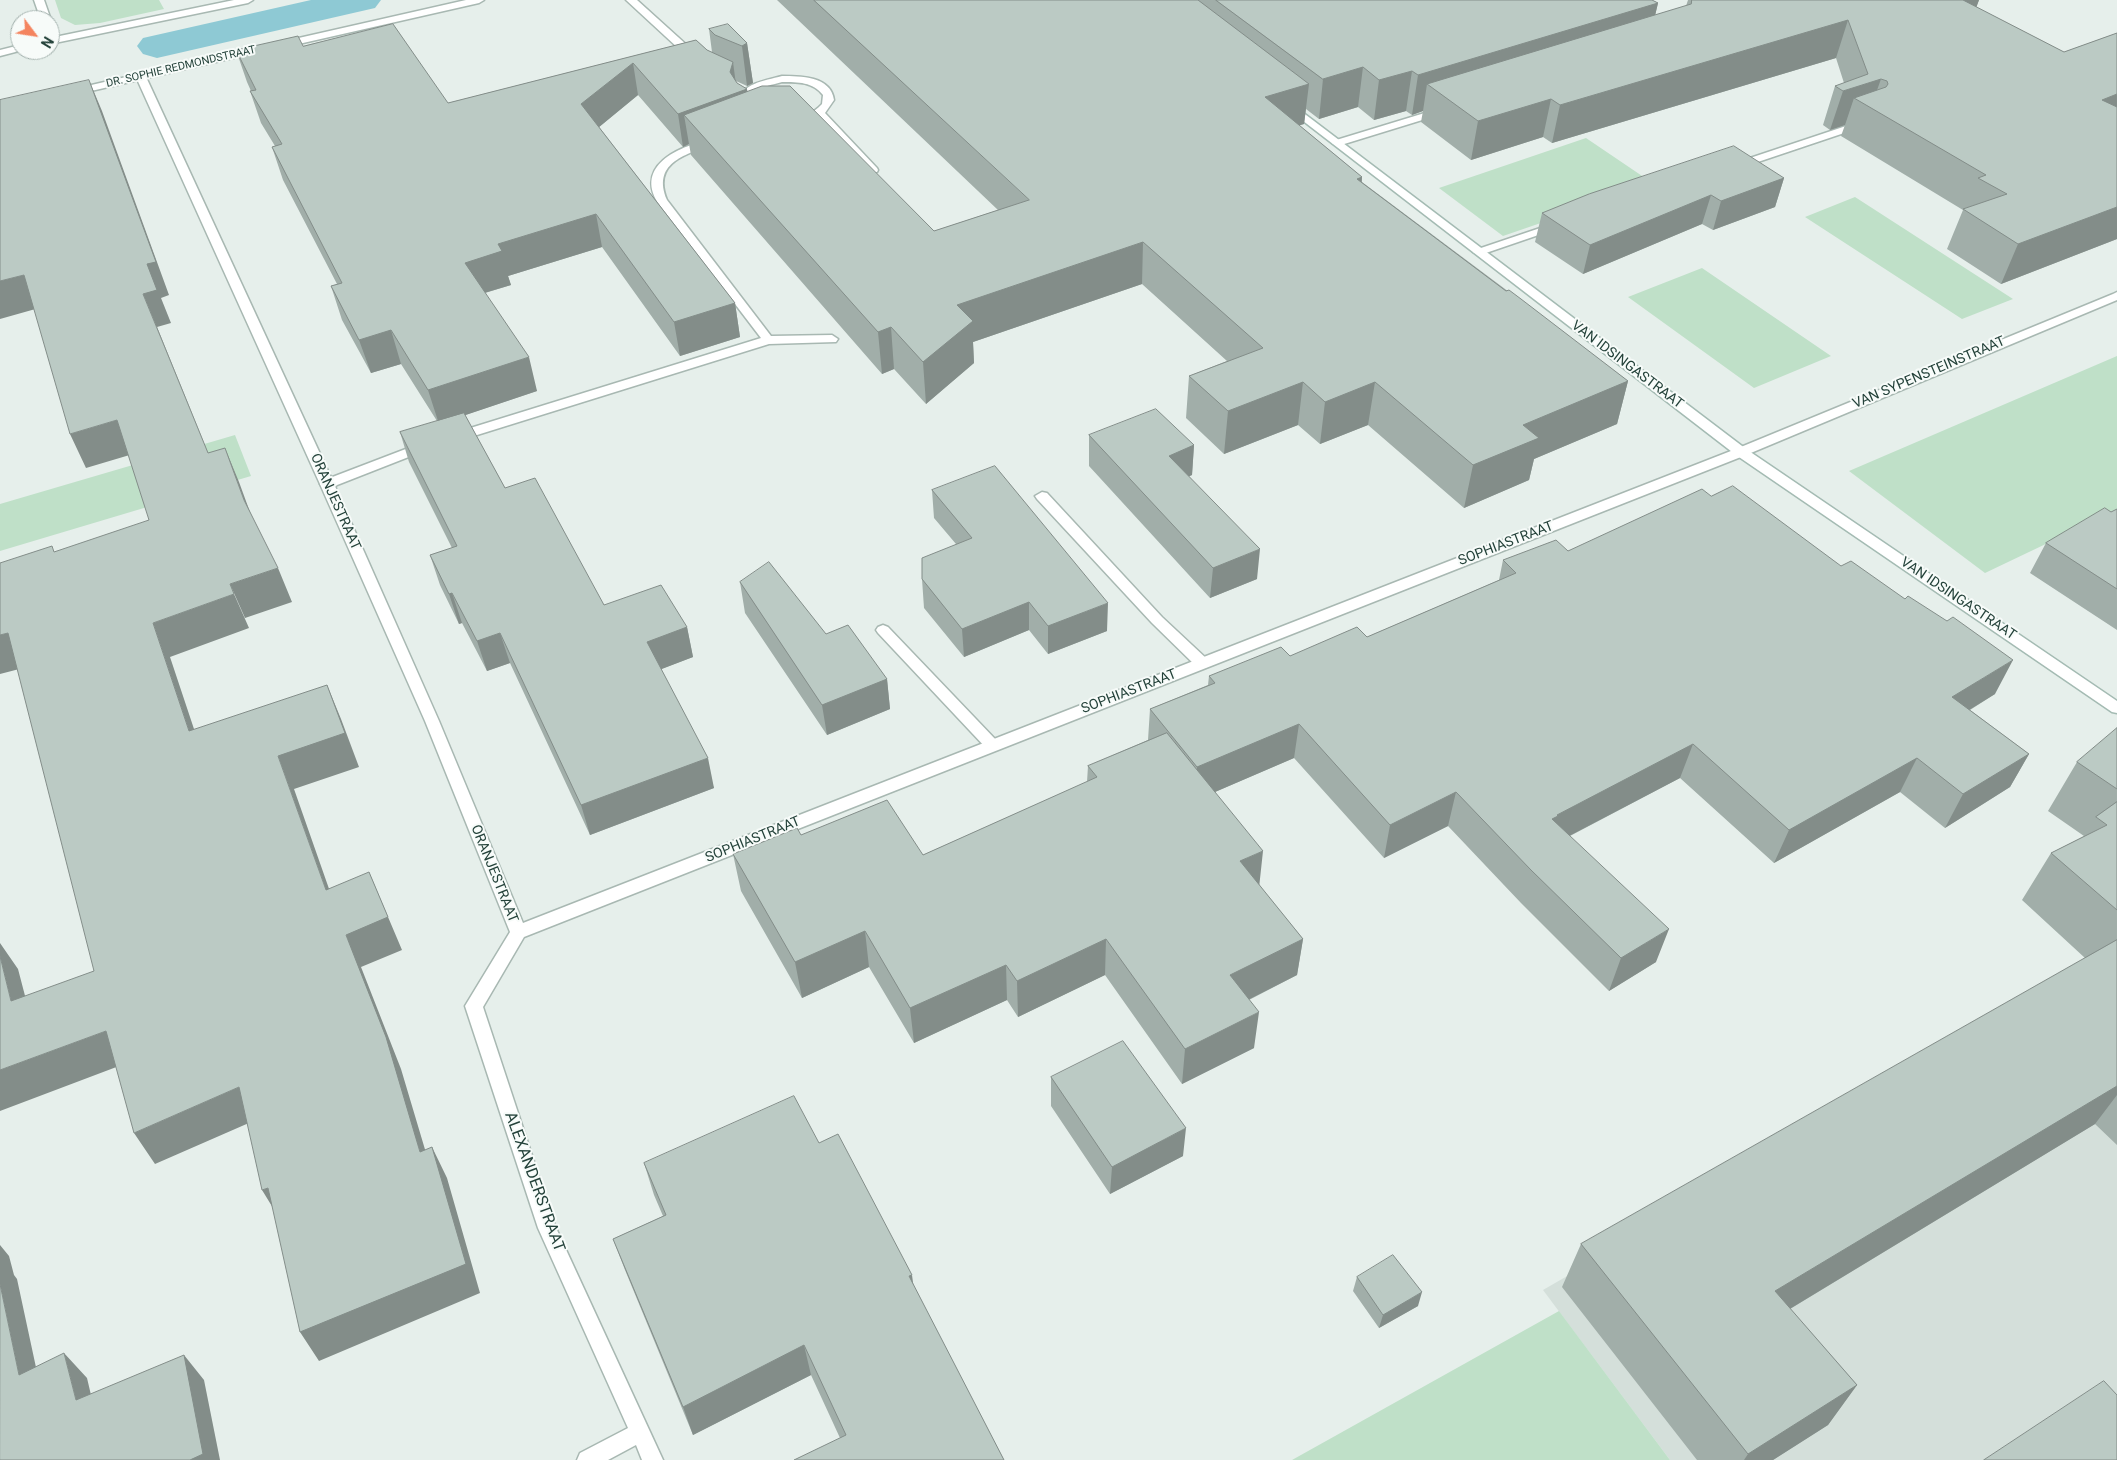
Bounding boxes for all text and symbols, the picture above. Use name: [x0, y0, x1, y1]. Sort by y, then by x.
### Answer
north arrow: [10, 10, 60, 60]
text: N: [38, 34, 56, 51]
street label: DR. SOPHIE REDMONDSTRAAT: [105, 43, 257, 91]
street label: VAN IDSINGASTRAAT: [1568, 317, 1686, 413]
street label: VAN SYPENSTEINSTRAAT: [1850, 333, 2008, 413]
street label: ORANJESTRAAT: [306, 451, 364, 553]
street label: SOPHIASTRAAT: [1456, 518, 1556, 570]
street label: VAN IDSINGASTRAAT: [1897, 554, 2019, 644]
street label: SOPHIASTRAAT: [1079, 666, 1179, 718]
street label: SOPHIASTRAAT: [703, 813, 803, 867]
street label: ORANJESTRAAT: [467, 823, 521, 925]
street label: ALEXANDERSTRAAT: [500, 1109, 568, 1255]

